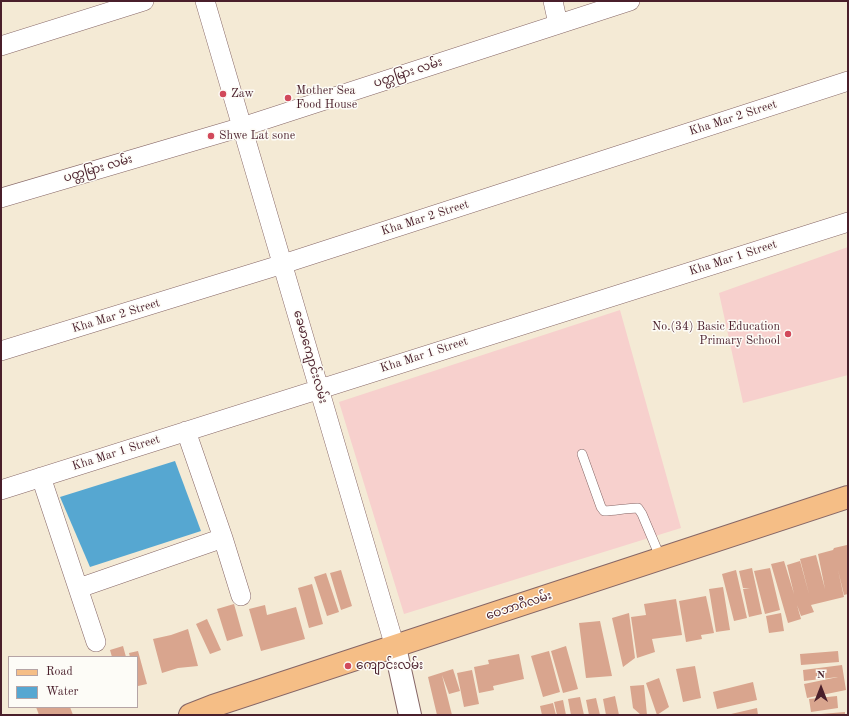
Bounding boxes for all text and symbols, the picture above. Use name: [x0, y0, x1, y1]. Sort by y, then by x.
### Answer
street label: ပတ္တမြား လမ်း: [372, 55, 444, 91]
place label: Mother Sea Food House: [296, 84, 357, 112]
place label: Zaw: [231, 87, 254, 101]
marker: Zaw: [218, 89, 228, 99]
marker: Mother Sea Food House: [283, 93, 293, 103]
street label: Kha Mar 2 Street: [687, 97, 779, 139]
place label: Shwe Lat sone: [219, 129, 295, 143]
marker: Shwe Lat sone: [206, 131, 216, 141]
street label: ပတ္တမြား လမ်း: [62, 152, 134, 186]
street label: Kha Mar 2 Street: [379, 197, 471, 239]
street label: Kha Mar 1 Street: [687, 237, 779, 279]
street label: Kha Mar 2 Street: [70, 296, 162, 336]
street label: ခေမာကျောင်းလမ်း: [290, 309, 330, 405]
place label: No.(34) Basic Education Primary School: [652, 320, 780, 348]
marker: No.(34) Basic Education Primary School: [783, 329, 793, 339]
street label: Kha Mar 1 Street: [378, 334, 470, 376]
street label: Kha Mar 1 Street: [70, 432, 162, 474]
street label: ဝေဘာဂီလမ်း: [484, 589, 554, 623]
legend: [8, 656, 138, 708]
place label: ကျောင်းလမ်း: [356, 659, 423, 673]
marker: ကျောင်းလမ်း: [343, 661, 353, 671]
text: Road: [46, 666, 73, 678]
north arrow: [801, 668, 841, 708]
text: N: [817, 670, 825, 681]
text: Water: [46, 686, 78, 698]

